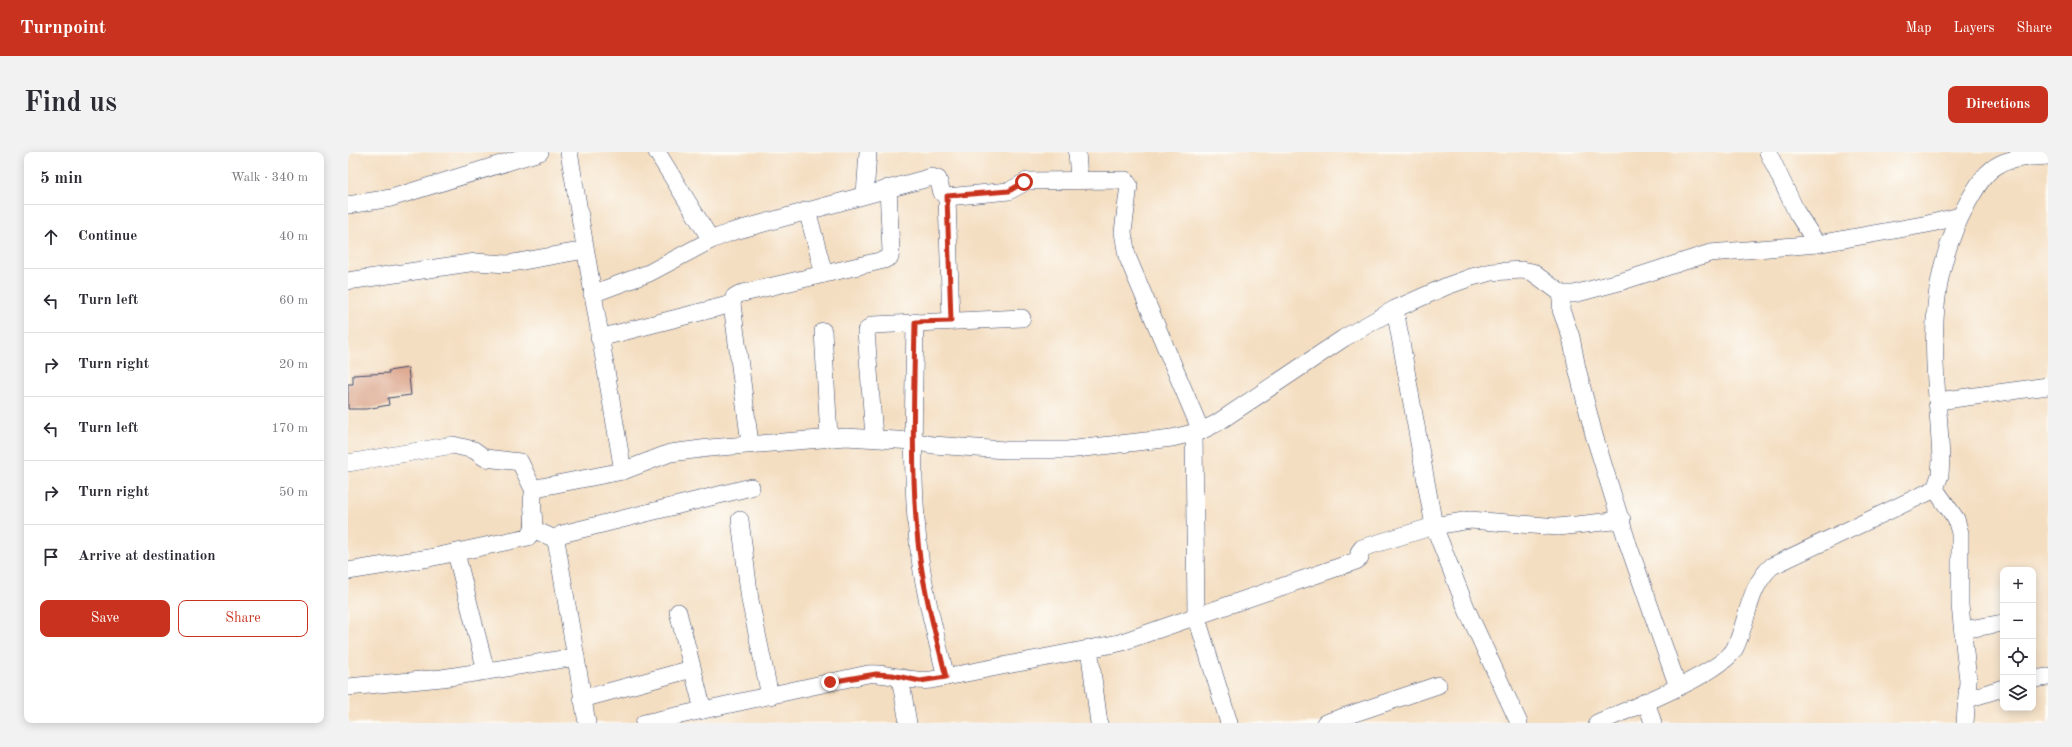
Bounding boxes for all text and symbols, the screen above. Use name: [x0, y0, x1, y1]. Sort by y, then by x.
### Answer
text: Turnpoint: [20, 19, 106, 38]
text: Map: [1906, 21, 1932, 35]
text: Layers: [1954, 21, 1995, 35]
text: Share: [2017, 21, 2052, 35]
button: Directions: [1948, 86, 2048, 123]
text: Find us: [24, 90, 117, 118]
text: 5 min: [40, 170, 83, 187]
text: Walk · 340 m: [231, 171, 308, 184]
route start: [1015, 173, 1033, 191]
icon: ahead: [40, 226, 62, 248]
text: Continue: [78, 229, 137, 244]
text: 40 m: [279, 230, 308, 243]
icon: left: [40, 290, 62, 312]
text: Turn left: [78, 293, 138, 308]
text: 60 m: [279, 294, 308, 307]
icon: right: [40, 354, 62, 376]
text: Turn right: [78, 357, 149, 372]
text: 20 m: [279, 358, 308, 371]
icon: left: [40, 418, 62, 440]
text: Turn left: [78, 421, 138, 436]
text: 170 m: [271, 422, 308, 435]
icon: right: [40, 482, 62, 504]
text: Turn right: [78, 485, 149, 500]
text: 50 m: [279, 486, 308, 499]
icon: arrive: [40, 546, 62, 568]
text: Arrive at destination: [78, 549, 216, 564]
map controls: [2000, 567, 2036, 711]
button: +: [2000, 567, 2036, 603]
button: Save: [40, 600, 170, 637]
button: Share: [178, 600, 308, 637]
button: −: [2000, 603, 2036, 639]
button: locate: [2000, 639, 2036, 675]
route end: [821, 673, 839, 691]
button: layers: [2000, 675, 2036, 711]

